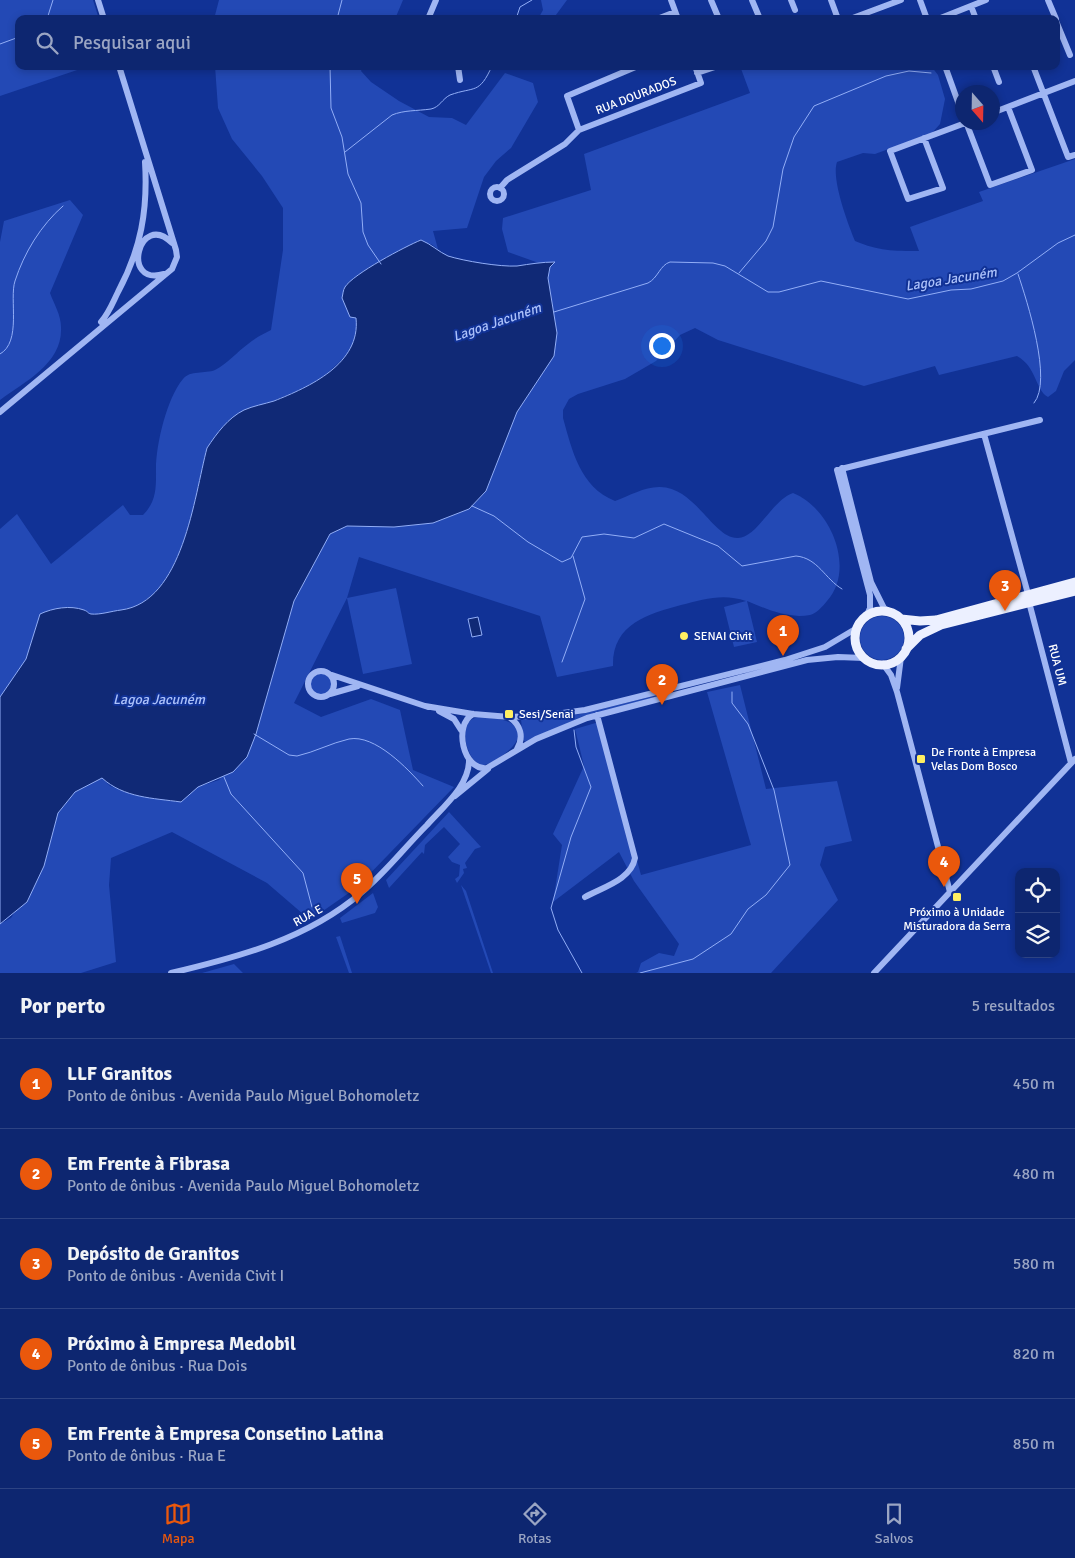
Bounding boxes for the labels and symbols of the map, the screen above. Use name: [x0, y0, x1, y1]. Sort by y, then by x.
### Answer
street label: RUA DOURADOS: [593, 74, 679, 118]
north arrow: [955, 85, 1000, 130]
water label: Lagoa Jacuném: [904, 263, 999, 295]
water label: Lagoa Jacuném: [451, 299, 544, 345]
your location: [649, 333, 675, 359]
pin: 3: [989, 570, 1021, 611]
pin: 1: [767, 615, 799, 656]
place label: SENAI Civit: [694, 629, 752, 644]
marker: SENAI Civit: [678, 630, 690, 642]
street label: RUA UM: [1045, 643, 1069, 687]
pin: 2: [646, 664, 678, 705]
water label: Lagoa Jacuném: [113, 691, 206, 708]
place label: Sesi/Senai: [519, 707, 574, 722]
marker: Sesi/Senai: [503, 708, 515, 720]
place label: De Fronte à Empresa Velas Dom Bosco: [931, 745, 1036, 774]
marker: De Fronte à Empresa Velas Dom Bosco: [915, 753, 927, 765]
pin: 4: [928, 846, 960, 887]
pin: 5: [341, 863, 373, 904]
marker: Próximo à Unidade Misturadora da Serra: [951, 891, 963, 903]
street label: RUA E: [291, 902, 326, 930]
place label: Próximo à Unidade Misturadora da Serra: [903, 905, 1011, 934]

